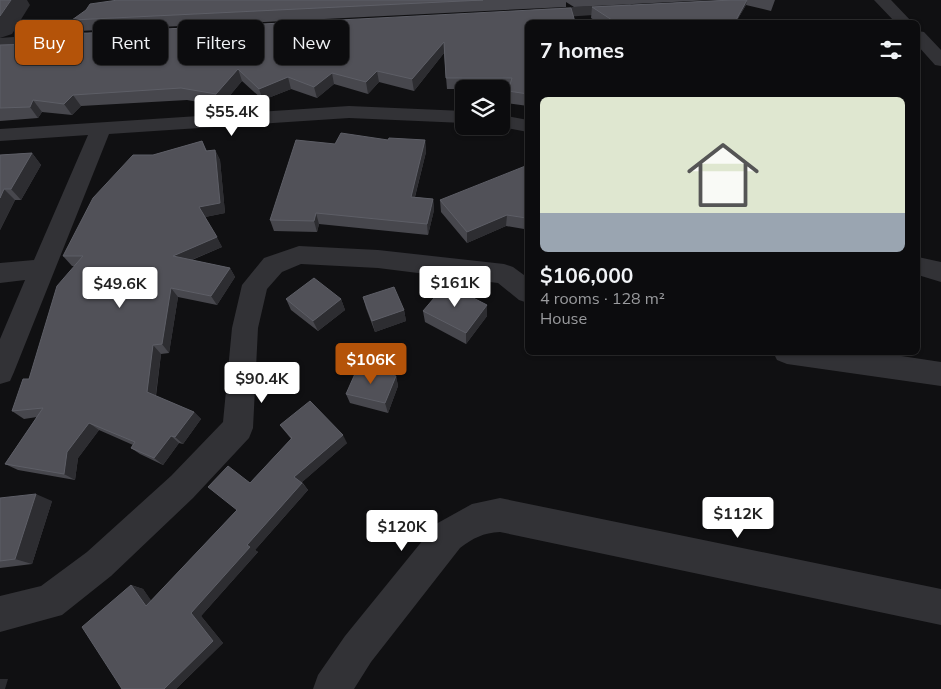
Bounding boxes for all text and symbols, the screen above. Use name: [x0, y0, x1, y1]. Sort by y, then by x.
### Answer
chip: Buy: [15, 20, 83, 65]
chip: Rent: [93, 20, 168, 65]
chip: Filters: [178, 20, 264, 65]
chip: New: [274, 20, 349, 65]
icon: filters: [877, 36, 905, 64]
text: 7 homes: [540, 37, 624, 63]
map controls: [455, 80, 510, 135]
button: layers: [455, 80, 510, 135]
pin: $55.4K: [191, 94, 273, 137]
text: $55.4K: [205, 101, 259, 121]
icon: home: [678, 130, 768, 220]
text: $106,000: [540, 262, 633, 288]
pin: $49.6K: [79, 266, 161, 309]
pin: $161K: [420, 266, 490, 308]
text: $161K: [430, 272, 480, 292]
text: $49.6K: [93, 273, 147, 293]
text: 4 rooms · 128 m²: [540, 288, 665, 308]
text: House: [540, 308, 587, 328]
pin: $106K: [336, 342, 406, 385]
text: $106K: [346, 349, 396, 369]
pin: $90.4K: [221, 362, 303, 404]
text: $90.4K: [235, 368, 289, 388]
pin: $112K: [703, 496, 773, 539]
text: $112K: [713, 503, 763, 523]
pin: $120K: [367, 510, 437, 552]
text: $120K: [377, 516, 427, 536]

